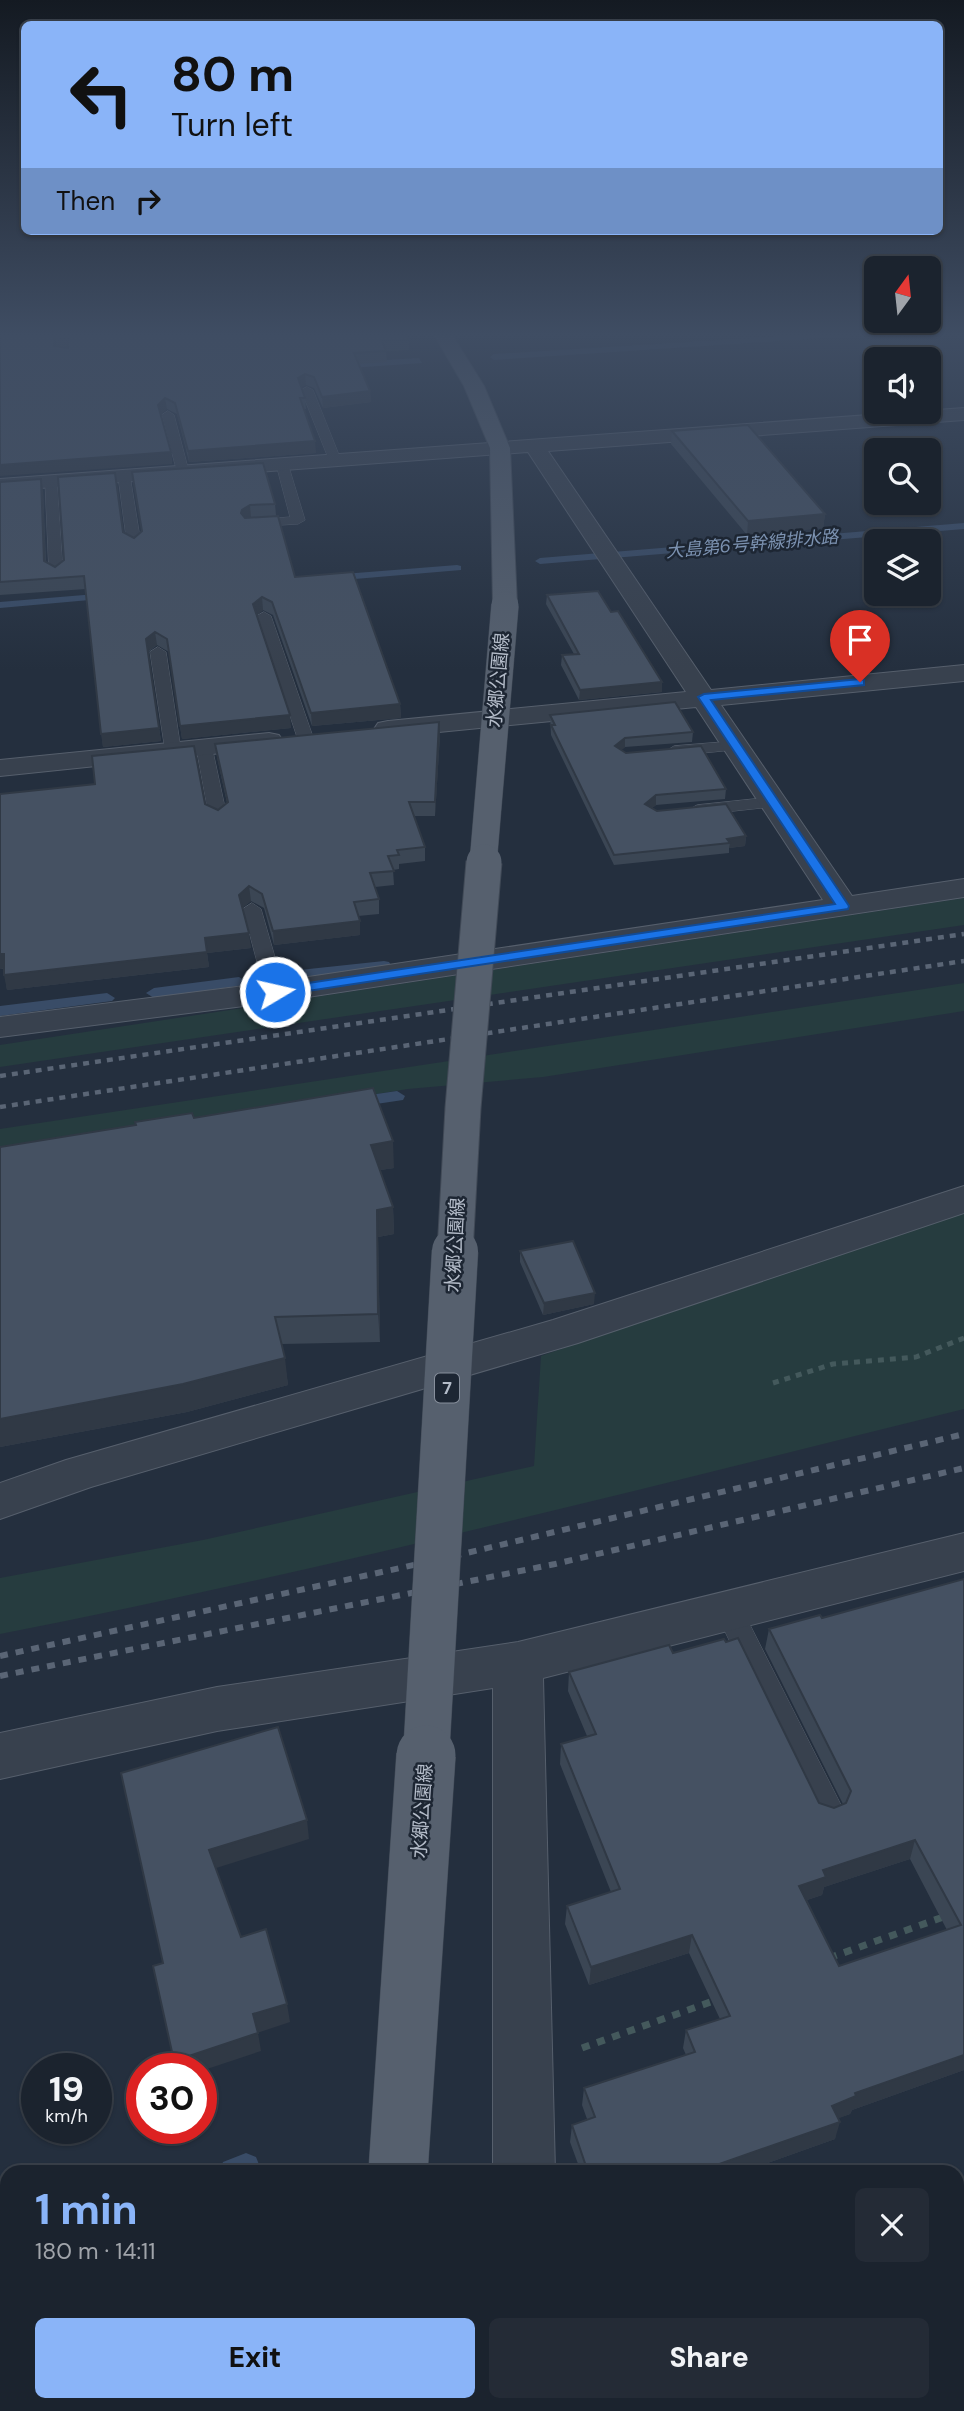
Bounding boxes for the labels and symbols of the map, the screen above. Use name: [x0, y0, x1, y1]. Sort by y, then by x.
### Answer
north arrow: [864, 256, 942, 332]
water label: 大島第6号幹線排水路: [665, 524, 841, 564]
pin: [830, 610, 890, 682]
street label: 水郷公園線: [481, 632, 515, 728]
position arrow: [238, 955, 312, 1029]
street label: 水郷公園線: [440, 1197, 470, 1293]
road number: 7: [435, 1373, 459, 1402]
street label: 水郷公園線: [406, 1763, 438, 1859]
speed limit sign: 30: [126, 2053, 217, 2144]

